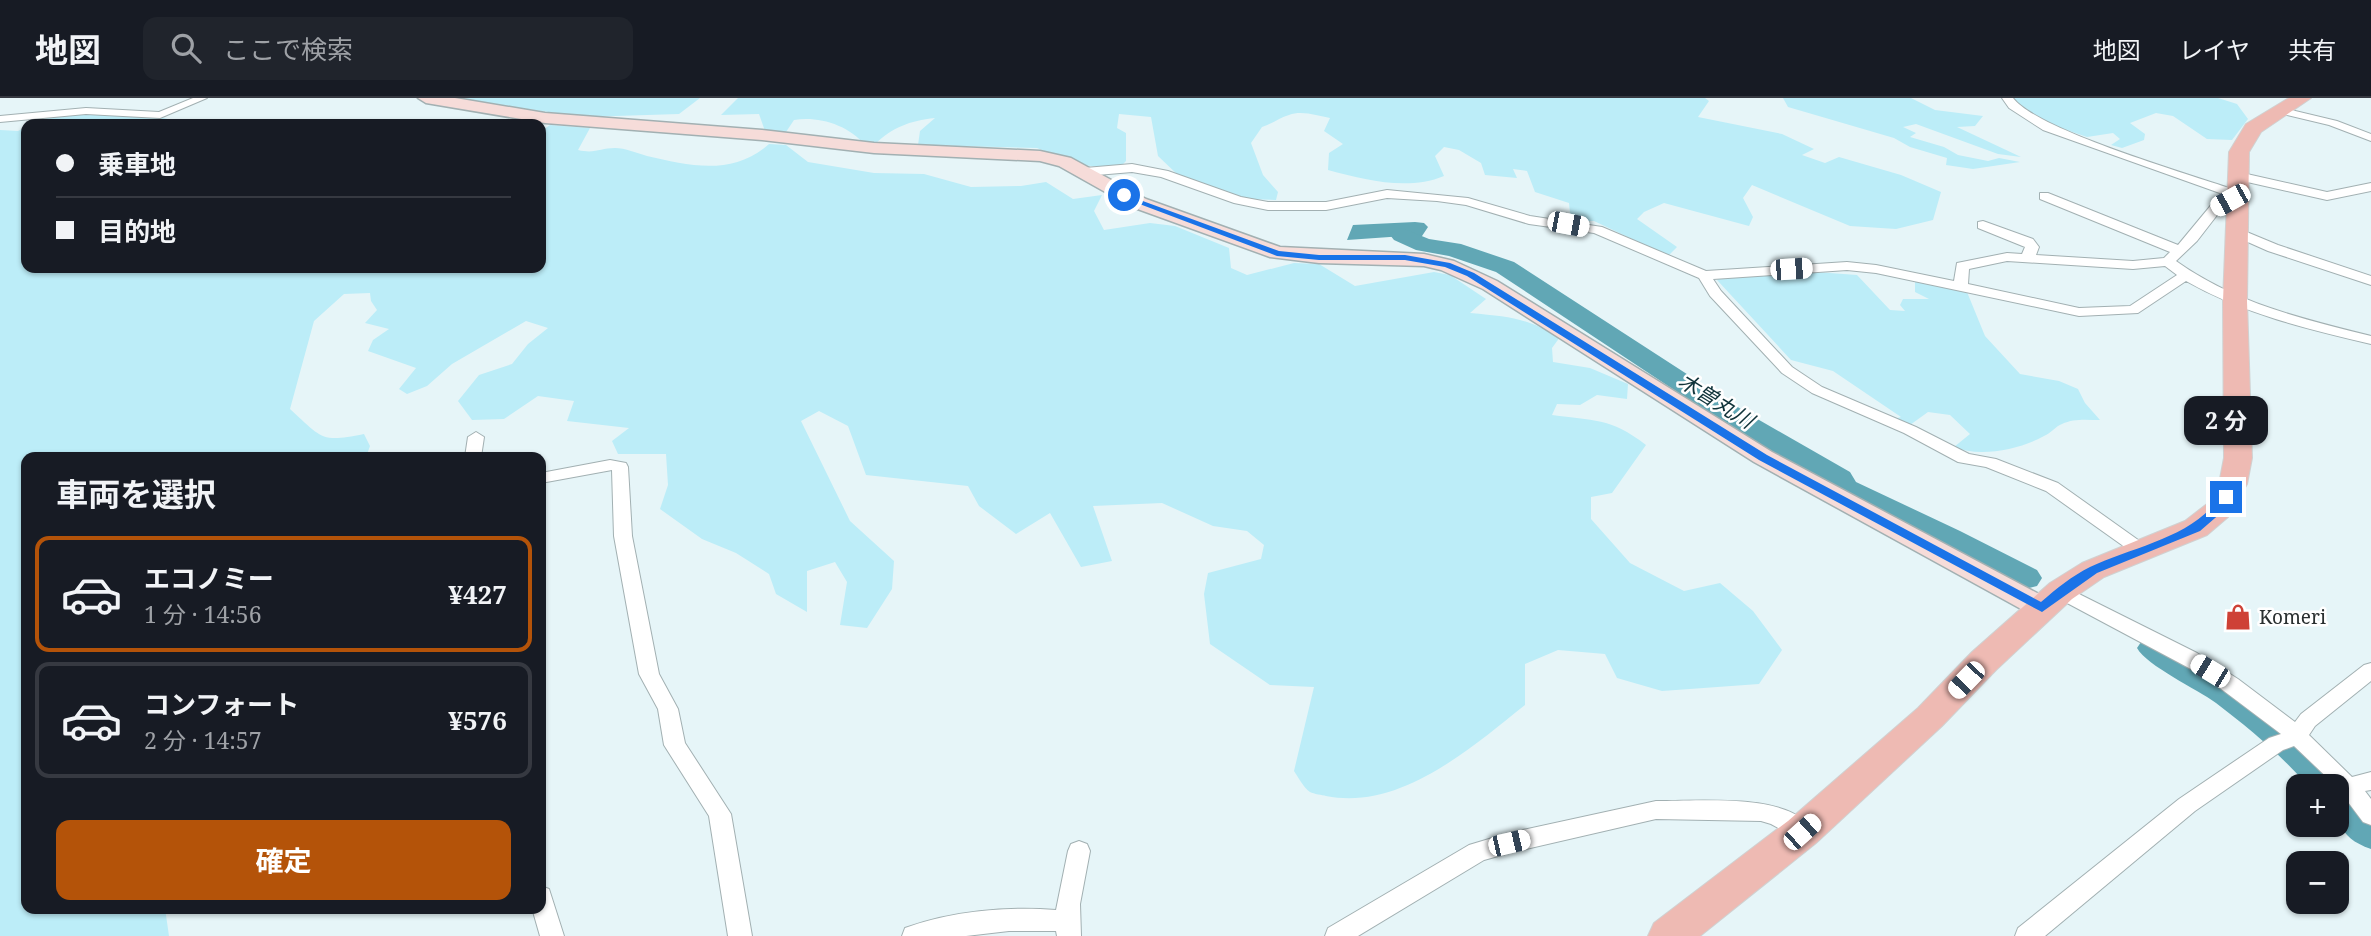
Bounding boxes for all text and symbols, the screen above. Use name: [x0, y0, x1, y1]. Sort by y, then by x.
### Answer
search box: [143, 17, 633, 80]
text: 地図: [35, 27, 101, 72]
icon: search: [167, 29, 205, 67]
text: ここで検索: [223, 31, 353, 67]
text: 地図: [2093, 33, 2141, 66]
text: レイヤ: [2179, 33, 2250, 66]
text: 共有: [2288, 33, 2336, 66]
text: 乗車地: [98, 146, 176, 182]
route start: [1108, 179, 1140, 211]
car: [2207, 181, 2254, 219]
car: [1546, 210, 1591, 238]
text: 目的地: [98, 213, 176, 249]
car: [1770, 257, 1813, 281]
water label: 木曽丸川: [1673, 366, 1761, 435]
callout: 2 分: [2184, 396, 2268, 444]
text: 2 分: [2205, 404, 2247, 436]
text: 車両を選択: [56, 472, 216, 515]
route end: [2210, 481, 2242, 513]
text: エコノミー: [144, 560, 274, 596]
icon: car: [60, 563, 123, 626]
text: ¥427: [448, 576, 507, 612]
text: 1 分 · 14:56: [144, 598, 262, 630]
shop icon: Komeri: [2223, 602, 2253, 632]
place label: Komeri: [2259, 604, 2326, 630]
car: [2187, 651, 2234, 691]
car: [1944, 658, 1989, 702]
text: コンフォート: [144, 686, 299, 722]
icon: car: [60, 689, 123, 752]
text: ¥576: [448, 702, 507, 738]
text: 2 分 · 14:57: [144, 724, 262, 756]
map controls: [2286, 774, 2349, 914]
button: +: [2286, 774, 2349, 837]
car: [1780, 810, 1825, 854]
button: 確定: [56, 820, 511, 900]
car: [1487, 828, 1532, 858]
button: −: [2286, 851, 2349, 914]

